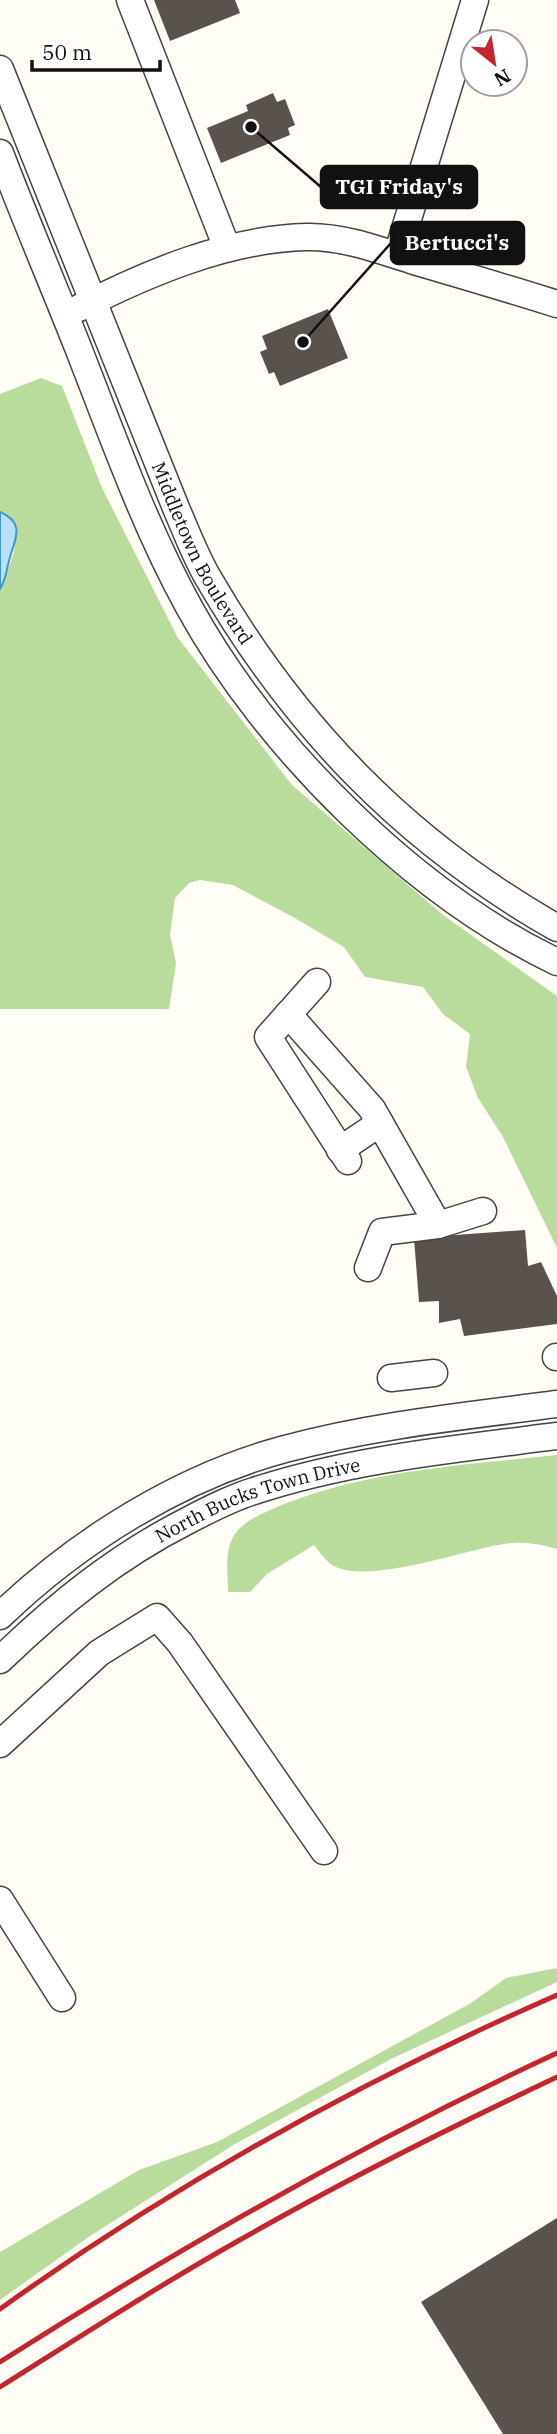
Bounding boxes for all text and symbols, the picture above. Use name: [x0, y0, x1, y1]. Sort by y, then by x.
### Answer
scale bar: [32, 28, 159, 72]
north arrow: [459, 28, 529, 98]
text: 50 m: [42, 38, 92, 66]
text: N: [490, 64, 515, 92]
callout: TGI Friday's: [321, 166, 477, 208]
text: TGI Friday's: [335, 172, 463, 200]
callout: Bertucci's: [391, 222, 524, 264]
text: Bertucci's: [405, 228, 509, 256]
street label: Middletown Boulevard: [147, 458, 258, 649]
street label: North Bucks Town Drive: [151, 1452, 362, 1548]

